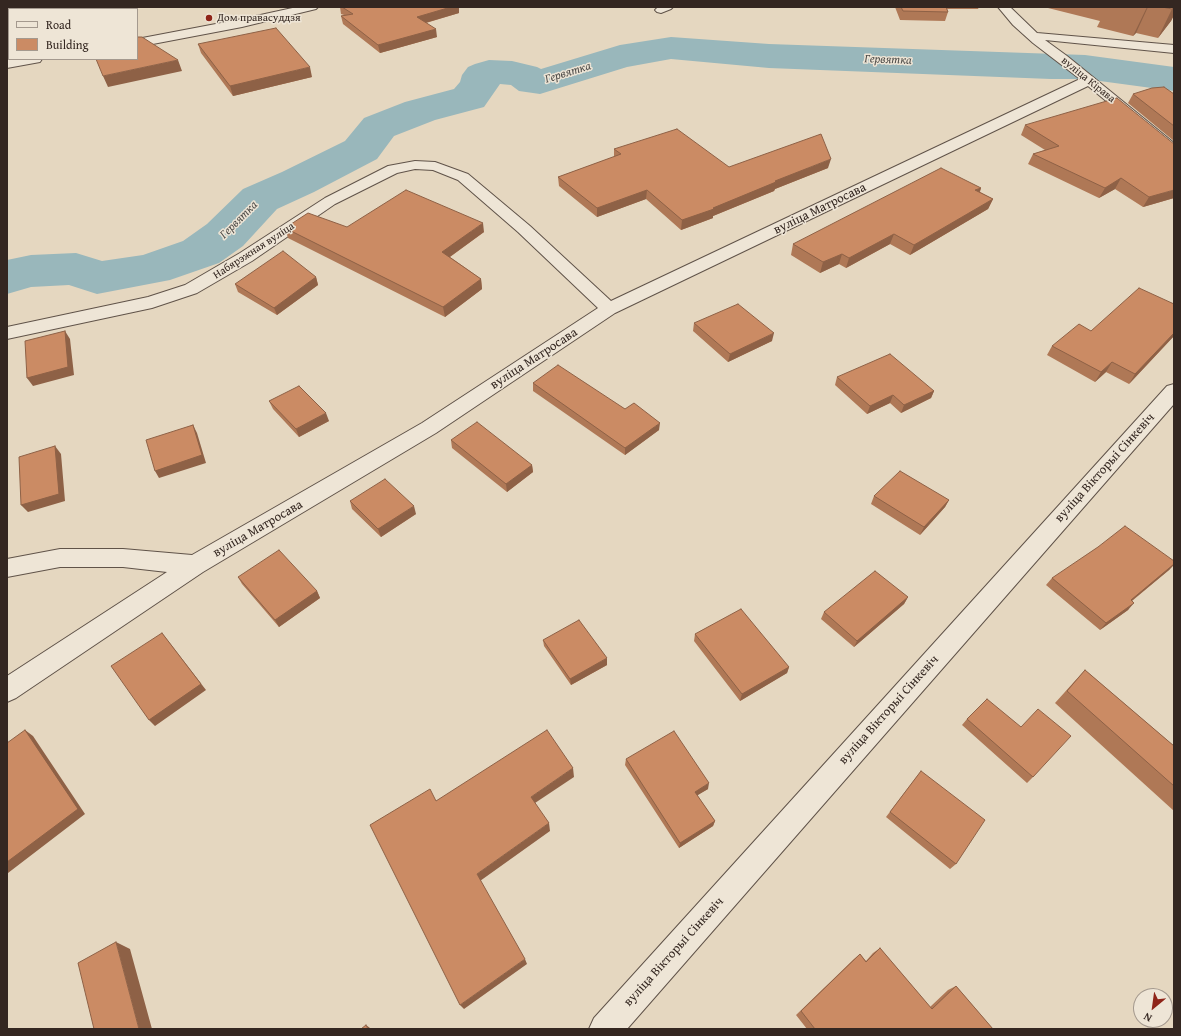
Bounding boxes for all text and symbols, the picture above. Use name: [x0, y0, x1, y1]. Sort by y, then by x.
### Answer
legend: [8, 8, 138, 60]
place label: Дом правасуддзя: [217, 11, 301, 25]
marker: Дом правасуддзя: [204, 13, 214, 23]
text: Road: [46, 16, 71, 33]
text: Building: [46, 36, 89, 53]
water label: Гервятка: [864, 52, 912, 68]
street label: вуліца Кірава: [1058, 54, 1118, 106]
water label: Гервятка: [543, 59, 593, 87]
street label: вуліца Матросава: [771, 180, 869, 238]
water label: Гервятка: [217, 198, 261, 242]
street label: Набярэжная вуліца: [211, 220, 297, 282]
street label: вуліца Матросава: [487, 325, 581, 393]
street label: вуліца Вікторыі Сінкевіч: [1052, 410, 1158, 526]
street label: вуліца Матросава: [210, 497, 306, 561]
street label: вуліца Вікторыі Сінкевіч: [836, 652, 942, 768]
street label: вуліца Вікторыі Сінкевіч: [621, 894, 727, 1010]
north arrow: [1133, 988, 1173, 1028]
text: N: [1141, 1009, 1155, 1026]

